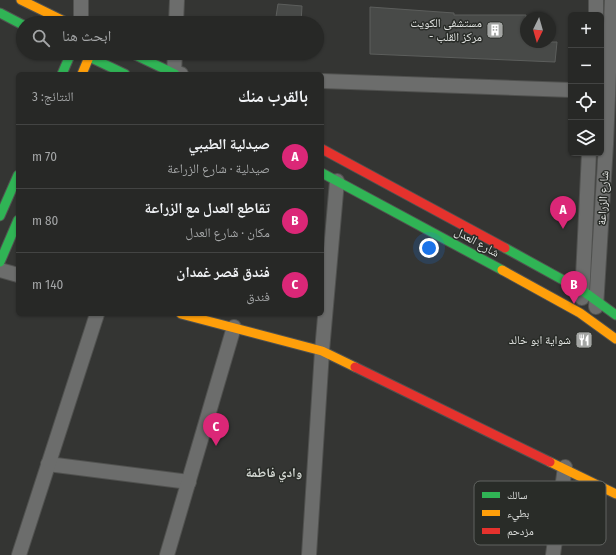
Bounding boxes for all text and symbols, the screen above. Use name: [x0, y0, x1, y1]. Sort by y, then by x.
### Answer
north arrow: [520, 12, 556, 48]
map controls: [568, 12, 604, 156]
button: +: [568, 12, 604, 48]
search box: [16, 16, 324, 60]
place label: مستشفى الكويت - مركز القلب: [410, 16, 482, 44]
building icon: مستشفى الكويت - مركز القلب: [485, 20, 505, 40]
icon: search: [30, 27, 52, 49]
text: ابحث هنا: [62, 27, 111, 45]
button: −: [568, 48, 604, 84]
button: locate: [568, 84, 604, 120]
text: بالقرب منك: [238, 86, 308, 107]
text: النتائج: 3: [32, 89, 74, 104]
button: layers: [568, 120, 604, 156]
text: صيدلية الطيبي: [188, 135, 270, 153]
text: 70 m: [32, 149, 57, 164]
text: A: [291, 149, 299, 164]
text: صيدلية · شارع الزراعة: [167, 161, 270, 176]
street label: شارع الزراعة: [595, 170, 612, 226]
pin: A: [550, 196, 576, 229]
text: تقاطع العدل مع الزراعة: [144, 199, 270, 217]
text: 80 m: [32, 213, 58, 228]
text: B: [291, 213, 299, 228]
street label: شارع العدل: [452, 224, 502, 261]
text: مكان · شارع العدل: [185, 225, 270, 240]
your location: [419, 238, 439, 258]
text: فندق قصر غمدان: [176, 263, 270, 281]
pin: B: [561, 271, 587, 304]
text: 140 m: [32, 277, 63, 292]
text: C: [292, 277, 298, 292]
text: فندق: [246, 289, 270, 304]
restaurant icon: شواية ابو خالد: [574, 330, 594, 350]
place label: شواية ابو خالد: [509, 333, 571, 347]
pin: C: [203, 413, 229, 446]
district label: وادي فاطمة: [246, 465, 302, 483]
legend: [474, 481, 606, 545]
text: سالك: [507, 489, 527, 502]
text: بطيء: [507, 507, 529, 522]
text: مزدحم: [507, 525, 534, 539]

